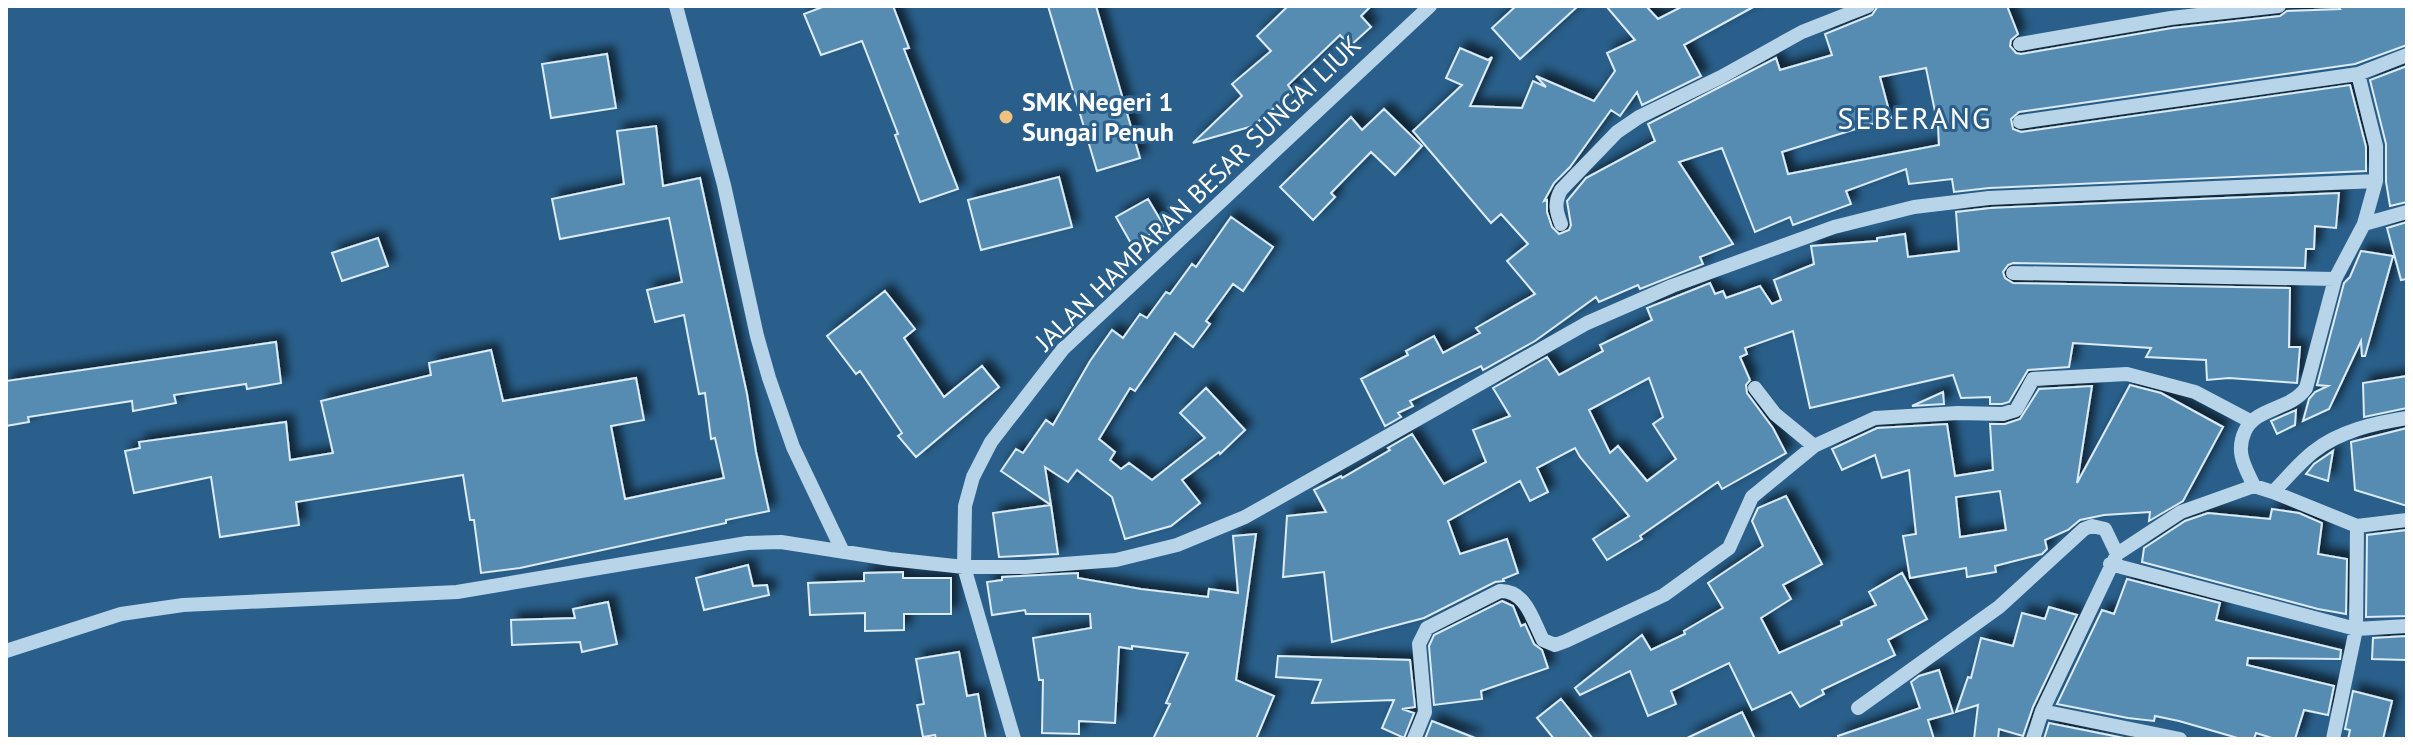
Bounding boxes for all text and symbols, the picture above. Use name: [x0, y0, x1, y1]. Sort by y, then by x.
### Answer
street label: JALAN HAMPARAN BESAR SUNGAI LIUK: [1027, 28, 1367, 358]
place label: SMK Negeri 1 Sungai Penuh: [1022, 85, 1174, 148]
district label: SEBERANG: [1838, 98, 1992, 137]
marker: SMK Negeri 1 Sungai Penuh: [997, 108, 1015, 126]

